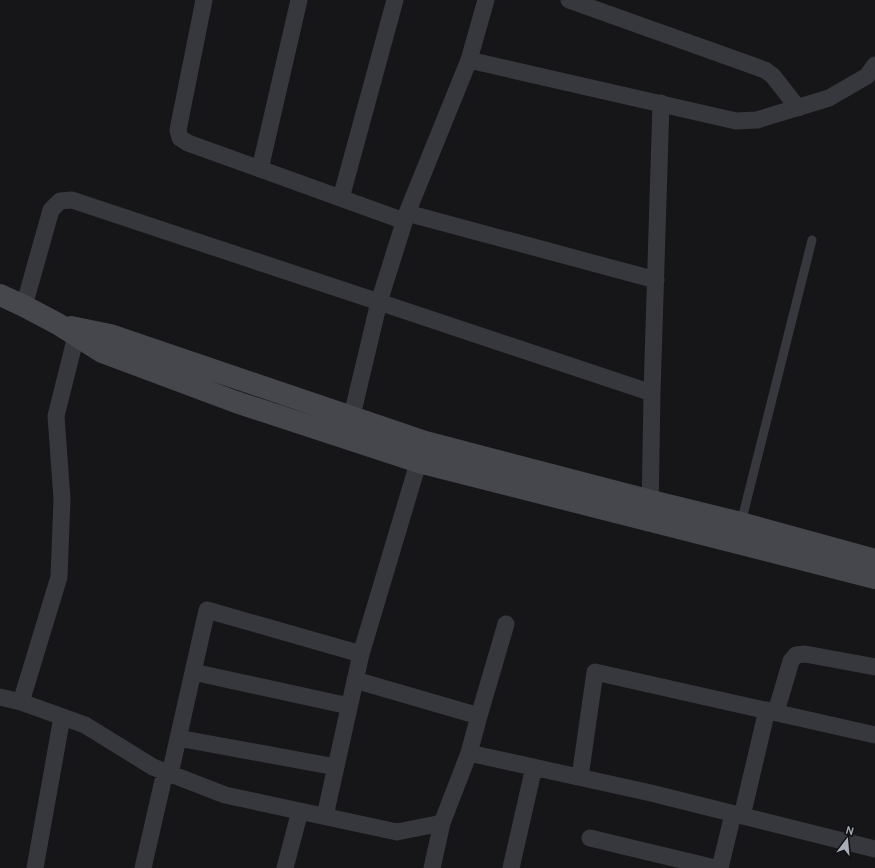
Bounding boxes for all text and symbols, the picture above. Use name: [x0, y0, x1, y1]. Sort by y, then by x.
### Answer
north arrow: [827, 820, 867, 860]
text: N: [844, 823, 855, 838]

